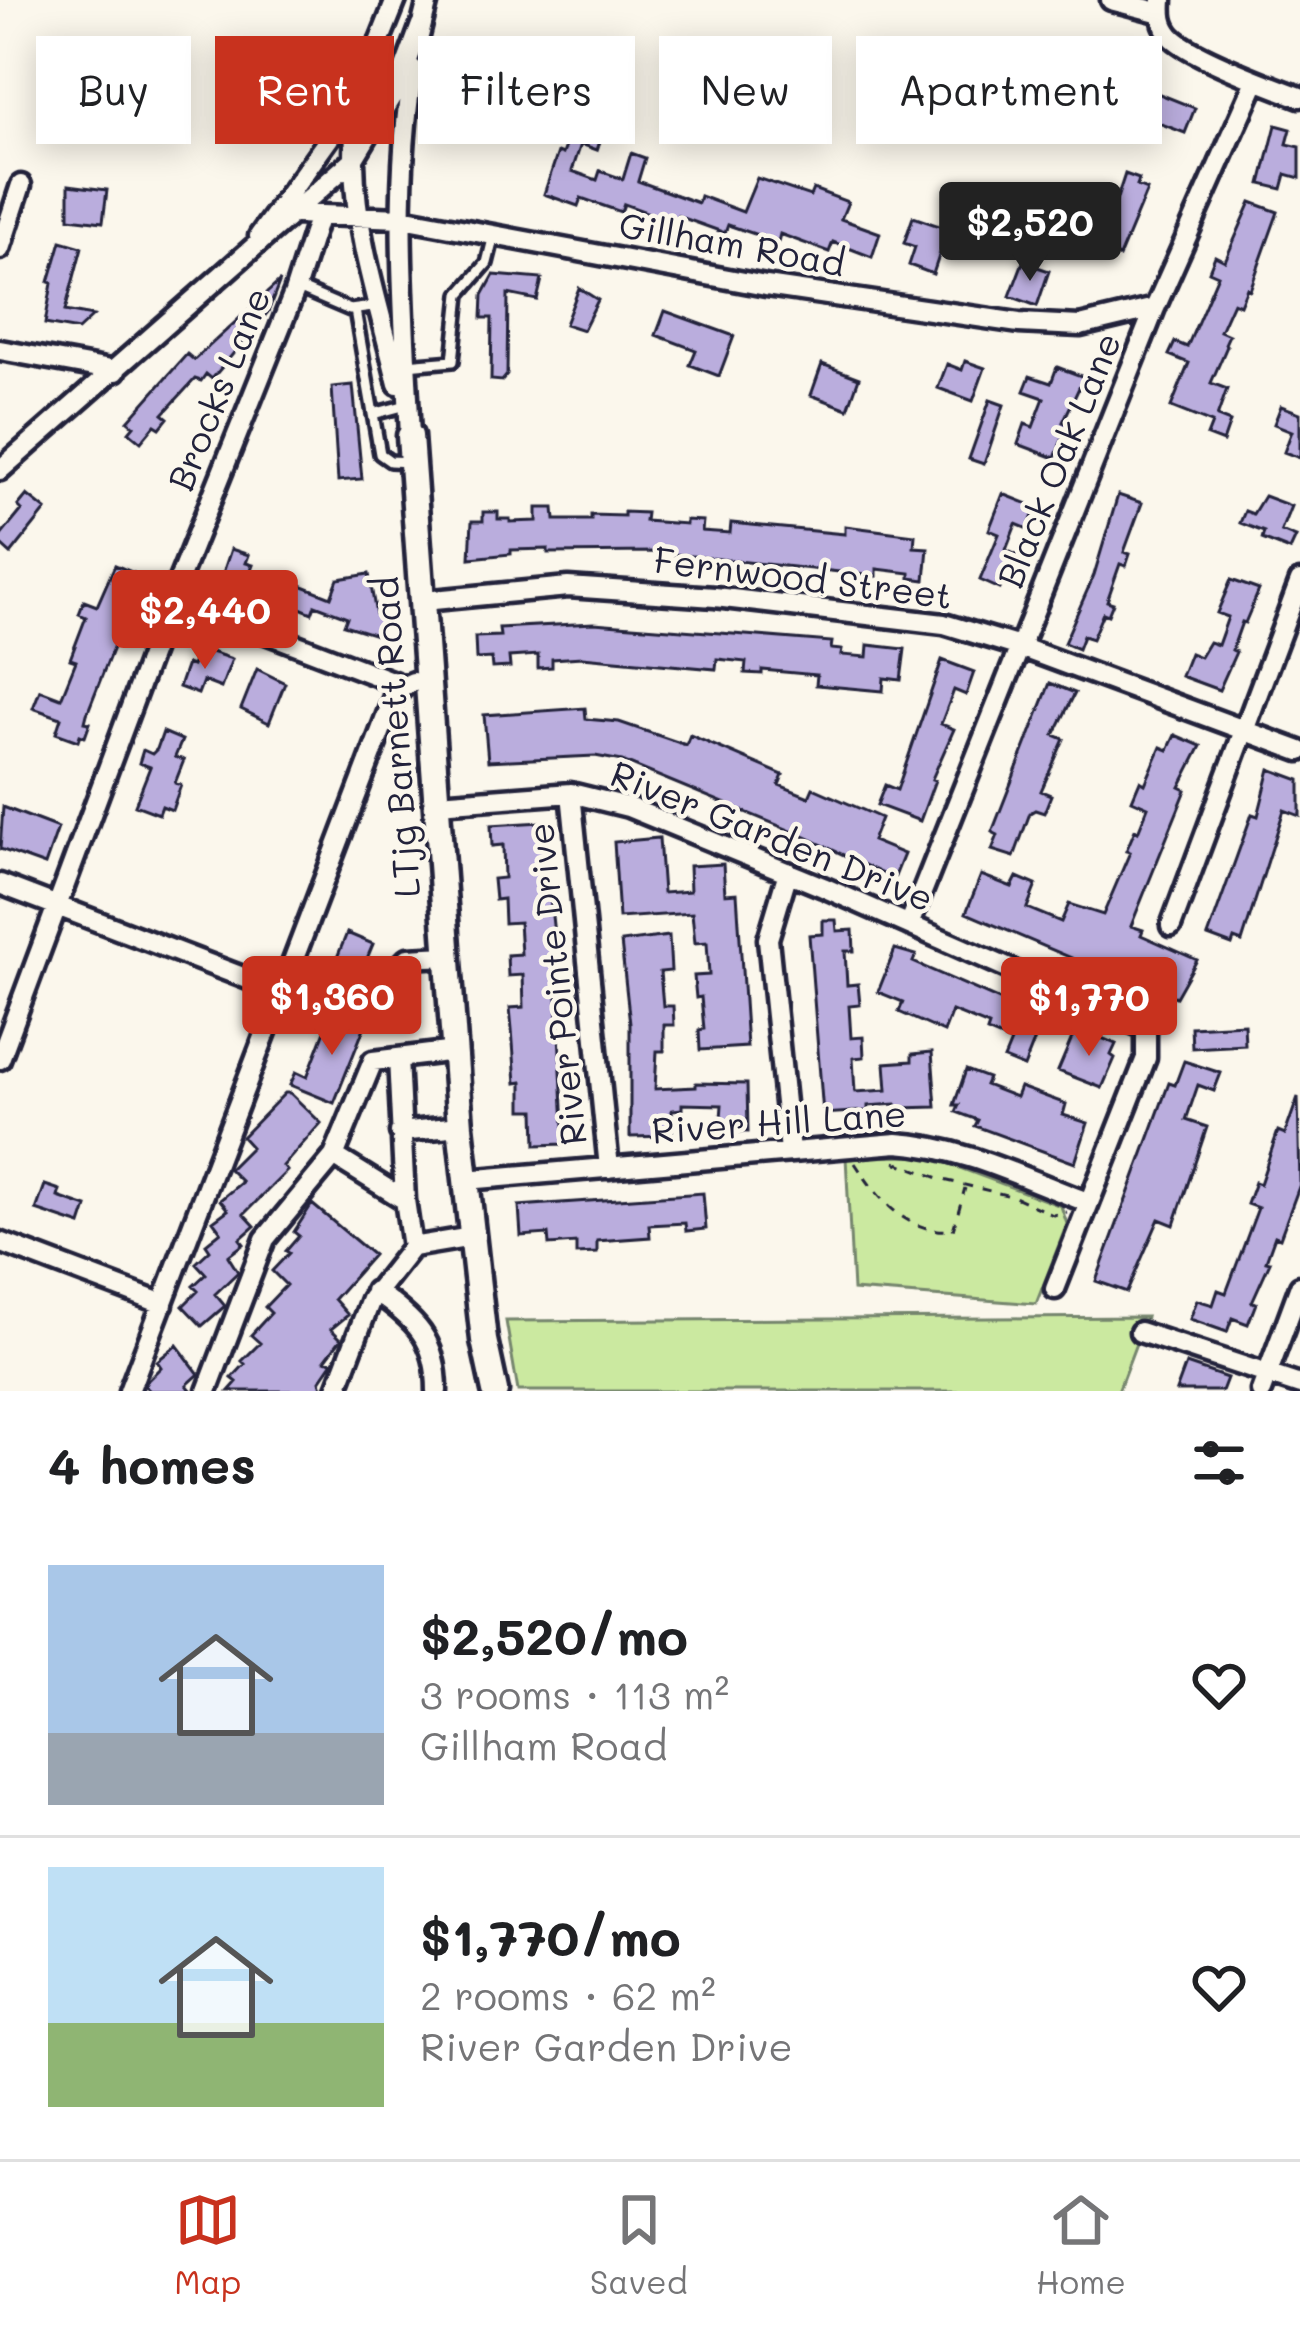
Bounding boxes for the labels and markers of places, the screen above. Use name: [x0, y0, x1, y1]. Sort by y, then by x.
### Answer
pin: $2,520: [932, 182, 1128, 284]
pin: $2,440: [107, 570, 303, 672]
pin: $1,360: [234, 956, 430, 1058]
pin: $1,770: [991, 957, 1187, 1059]

